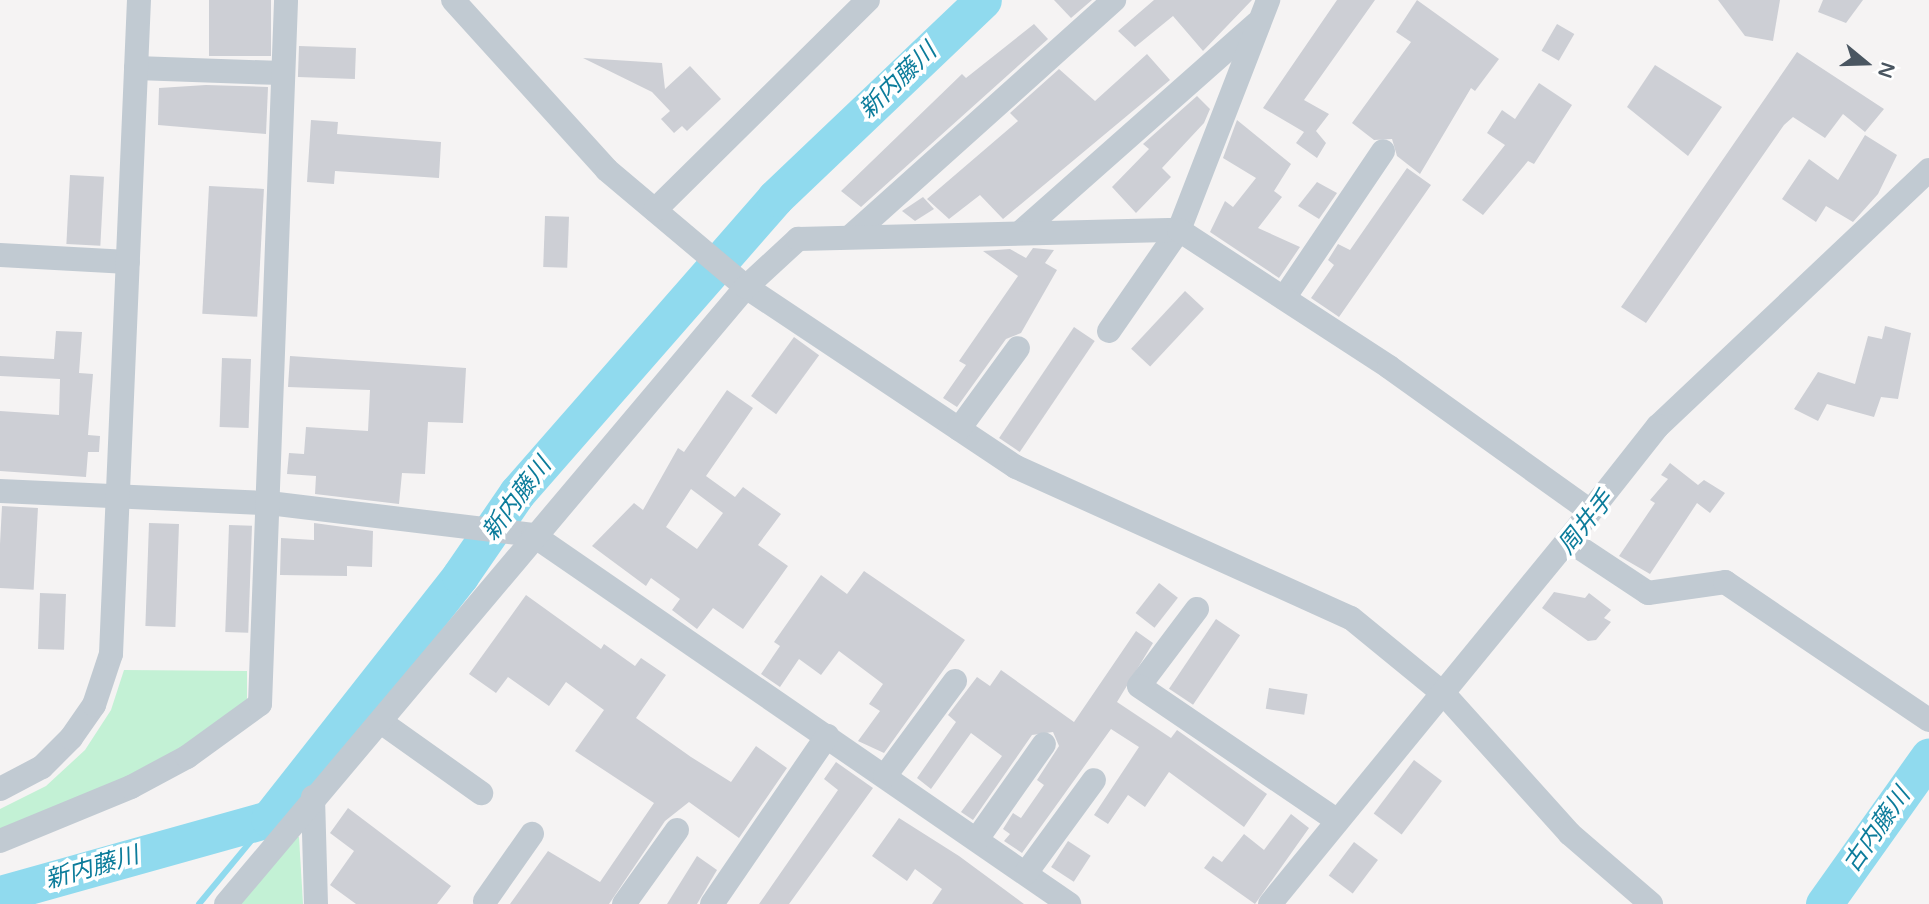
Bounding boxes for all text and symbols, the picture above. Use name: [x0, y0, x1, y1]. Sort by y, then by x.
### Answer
north arrow: [1831, 28, 1901, 98]
water label: 新内藤川: [853, 37, 943, 125]
text: N: [1873, 59, 1899, 81]
water label: 新内藤川: [477, 452, 557, 546]
water label: 周井手: [1552, 486, 1620, 560]
water label: 古内藤川: [1838, 782, 1916, 878]
water label: 新内藤川: [42, 841, 142, 895]

